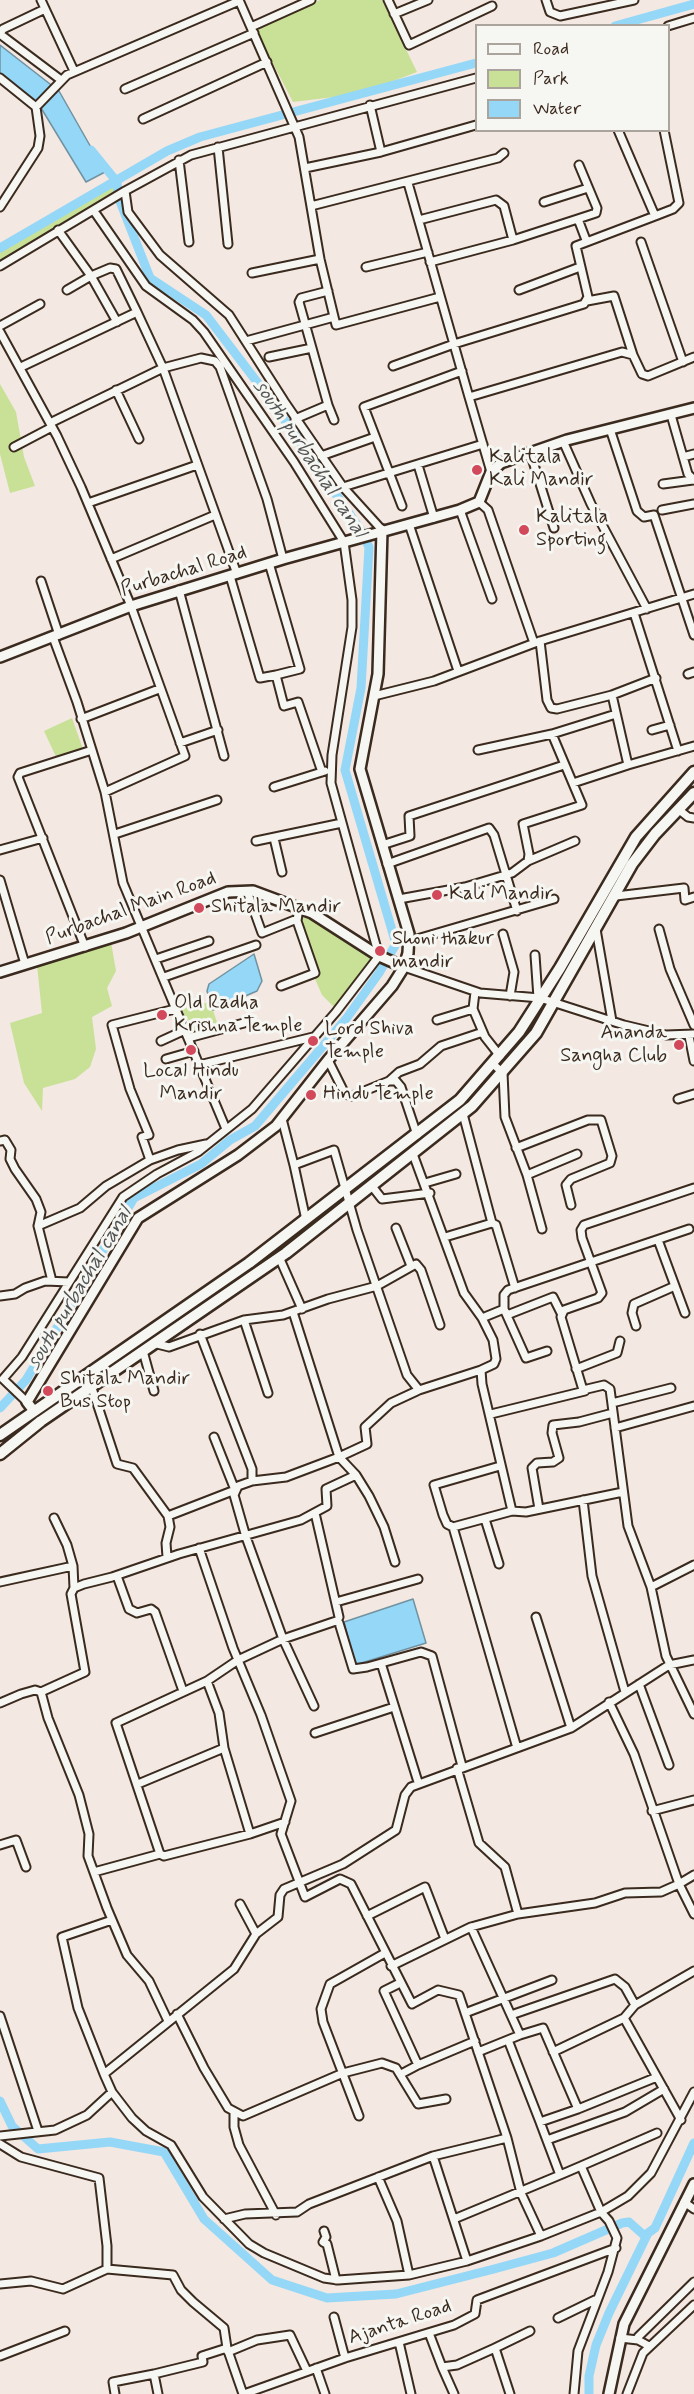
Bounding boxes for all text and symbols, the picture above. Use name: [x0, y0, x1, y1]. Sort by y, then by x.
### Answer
legend: [475, 24, 670, 132]
text: Road: [533, 37, 569, 61]
text: Park: [533, 67, 569, 91]
text: Water: [533, 97, 581, 121]
water label: south purbachal canal: [247, 375, 371, 543]
place label: Kalitala Kali Mandir: [489, 446, 593, 493]
marker: Kalitala Kali Mandir: [470, 463, 484, 477]
place label: Kalitala Sporting: [536, 506, 608, 553]
marker: Kalitala Sporting: [517, 523, 531, 537]
street label: Purbachal Road: [118, 541, 250, 603]
street label: Purbachal Main Road: [42, 867, 220, 951]
place label: Kali Mandir: [449, 883, 553, 907]
marker: Kali Mandir: [430, 888, 444, 902]
place label: Shitala Mandir: [211, 896, 341, 920]
marker: Shitala Mandir: [192, 901, 206, 915]
place label: Shoni thakur mandir: [392, 928, 494, 975]
marker: Shoni thakur mandir: [373, 944, 387, 958]
place label: Old Radha Krishna Temple: [174, 992, 302, 1039]
marker: Old Radha Krishna Temple: [155, 1008, 169, 1022]
place label: Lord Shiva Temple: [325, 1018, 414, 1065]
place label: Ananda Sangha Club: [560, 1022, 667, 1069]
marker: Lord Shiva Temple: [306, 1034, 320, 1048]
marker: Ananda Sangha Club: [672, 1038, 686, 1052]
marker: Local Hindu Mandir: [184, 1043, 198, 1057]
place label: Local Hindu Mandir: [143, 1060, 239, 1107]
place label: Hindu Temple: [323, 1083, 434, 1107]
marker: Hindu Temple: [304, 1088, 318, 1102]
water label: south purbachal canal: [22, 1203, 138, 1375]
place label: Shitala Mandir Bus Stop: [60, 1368, 190, 1415]
marker: Shitala Mandir Bus Stop: [41, 1384, 55, 1398]
street label: Ajanta Road: [345, 2295, 455, 2351]

